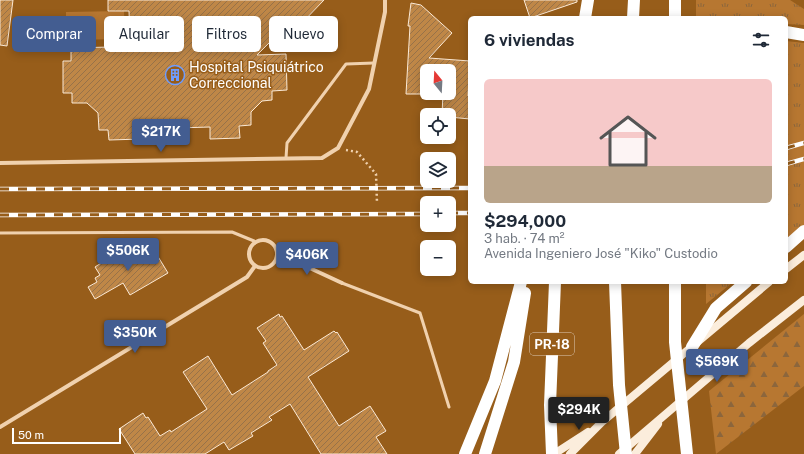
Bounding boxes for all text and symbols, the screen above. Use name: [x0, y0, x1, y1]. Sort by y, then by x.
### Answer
chip: Comprar: [12, 16, 96, 52]
chip: Alquilar: [104, 16, 184, 52]
chip: Filtros: [192, 16, 261, 52]
chip: Nuevo: [269, 16, 338, 52]
icon: filters: [750, 29, 772, 51]
text: 6 viviendas: [484, 30, 575, 50]
place label: Hospital Psiquiátrico Correccional: [189, 59, 324, 91]
building icon: Hospital Psiquiátrico Correccional: [164, 64, 186, 86]
north arrow: [420, 64, 456, 100]
map controls: [420, 64, 456, 276]
icon: home: [592, 105, 664, 177]
button: locate: [420, 108, 456, 144]
pin: $217K: [133, 119, 189, 153]
text: $217K: [141, 124, 181, 139]
button: layers: [420, 152, 456, 188]
button: +: [420, 196, 456, 232]
text: $294,000: [484, 211, 566, 231]
text: 3 hab. · 74 m²: [484, 231, 565, 246]
pin: $506K: [100, 238, 156, 272]
button: −: [420, 240, 456, 276]
pin: $406K: [279, 242, 335, 276]
text: $506K: [106, 243, 150, 258]
text: Avenida Ingeniero José "Kiko" Custodio: [484, 246, 718, 261]
text: $406K: [285, 247, 329, 262]
pin: $350K: [107, 320, 163, 354]
text: $350K: [113, 325, 157, 340]
road number: PR-18: [530, 333, 574, 355]
pin: $569K: [689, 349, 745, 383]
text: $569K: [695, 354, 739, 369]
pin: $294K: [551, 397, 607, 431]
text: $294K: [557, 402, 601, 417]
scale bar: [12, 426, 121, 445]
text: 50 m: [18, 429, 44, 441]

